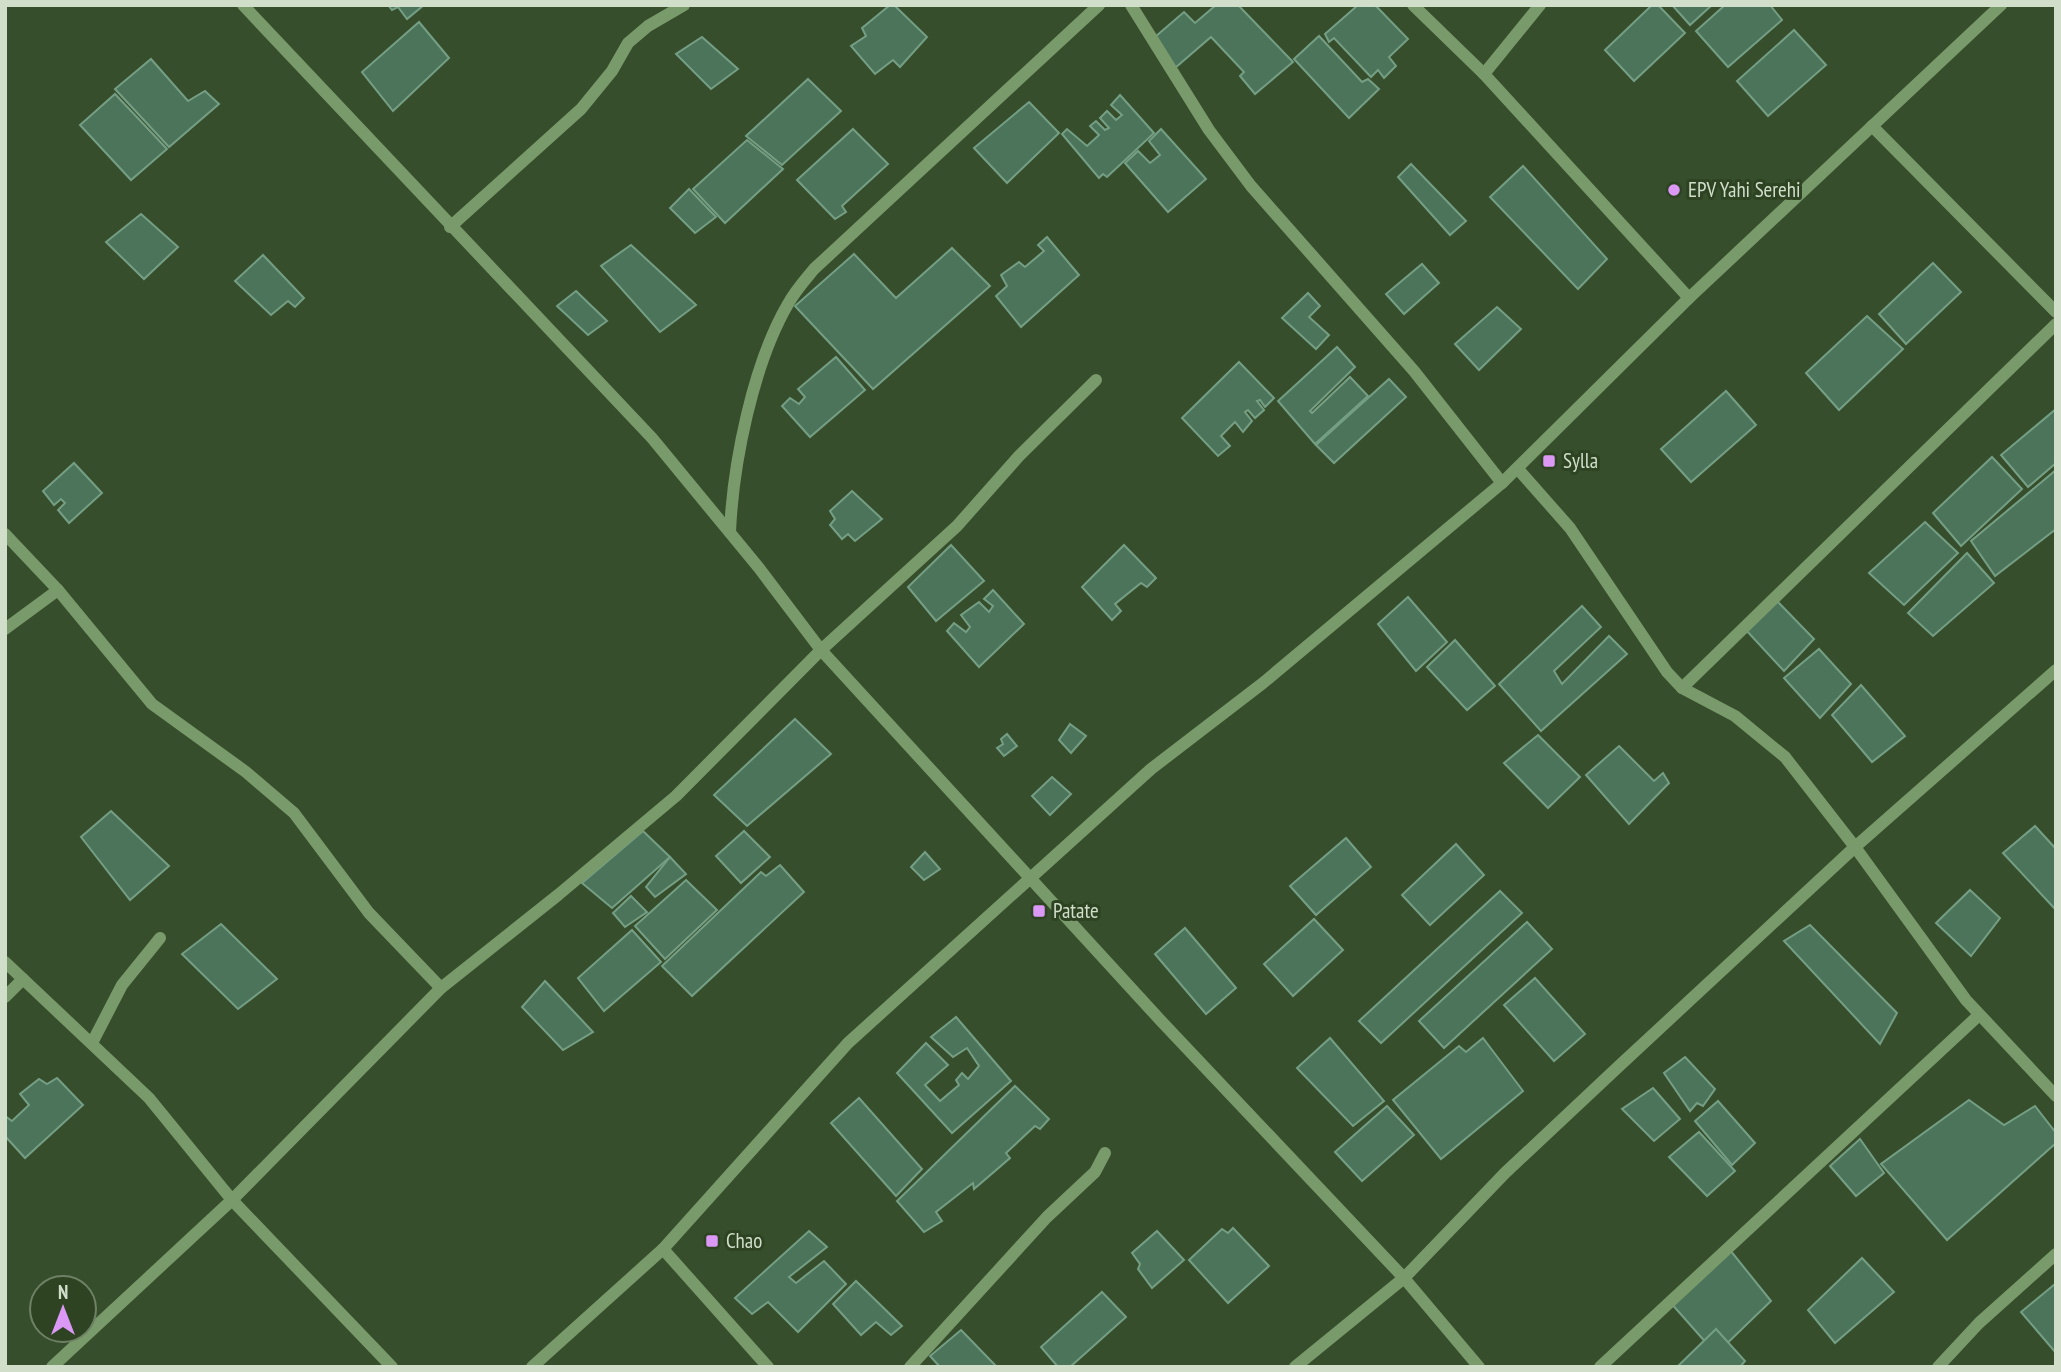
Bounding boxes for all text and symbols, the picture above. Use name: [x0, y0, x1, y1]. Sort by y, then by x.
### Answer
place label: EPV Yahi Serehi: [1688, 176, 1801, 203]
marker: EPV Yahi Serehi: [1666, 182, 1682, 198]
place label: Sylla: [1563, 447, 1598, 474]
marker: Sylla: [1541, 453, 1557, 469]
place label: Patate: [1053, 897, 1099, 924]
marker: Patate: [1031, 903, 1047, 919]
place label: Chao: [726, 1227, 762, 1254]
marker: Chao: [704, 1233, 720, 1249]
north arrow: [28, 1274, 98, 1344]
text: N: [58, 1280, 68, 1304]

